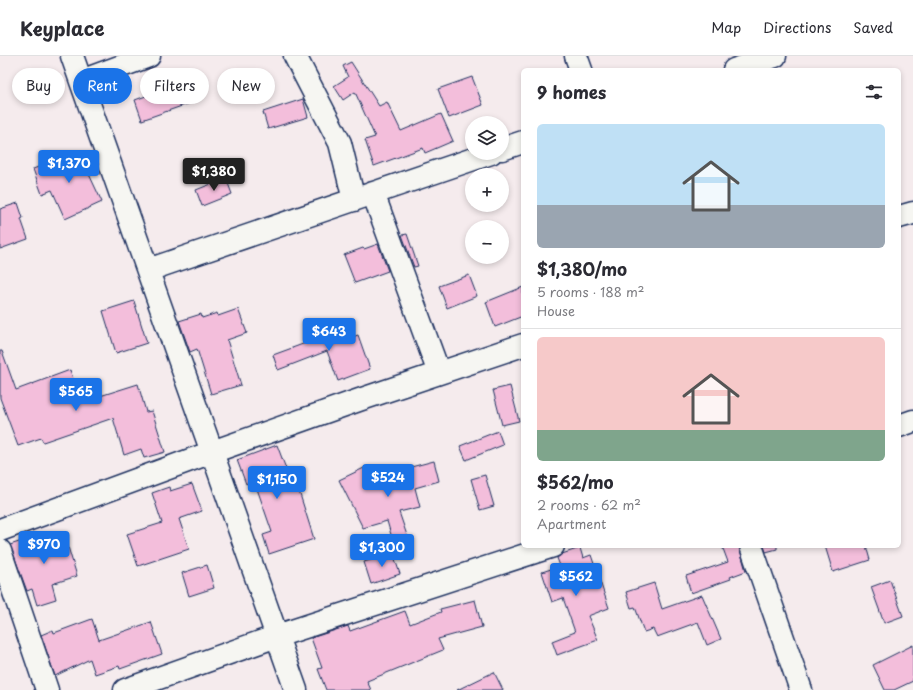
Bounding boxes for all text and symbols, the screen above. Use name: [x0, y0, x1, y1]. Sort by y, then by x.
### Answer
text: Keyplace: [20, 14, 105, 42]
text: Map: [711, 17, 741, 38]
text: Directions: [763, 17, 831, 38]
text: Saved: [853, 17, 893, 38]
chip: Buy: [12, 68, 65, 104]
chip: Rent: [73, 68, 132, 104]
chip: Filters: [140, 68, 209, 104]
chip: New: [217, 68, 275, 104]
text: 9 homes: [537, 79, 606, 105]
icon: filters: [863, 81, 885, 103]
map controls: [465, 116, 509, 264]
button: layers: [465, 116, 509, 160]
pin: $1,370: [36, 150, 102, 184]
icon: home: [675, 150, 747, 222]
text: $1,370: [47, 153, 91, 172]
pin: $1,380: [181, 158, 247, 192]
text: $1,380: [192, 161, 236, 180]
button: +: [465, 168, 509, 212]
button: −: [465, 220, 509, 264]
text: $1,380/mo: [537, 256, 627, 282]
text: 5 rooms · 188 m²: [537, 282, 645, 301]
text: House: [537, 301, 575, 320]
pin: $643: [305, 318, 353, 352]
text: $643: [312, 321, 346, 340]
icon: home: [675, 363, 747, 435]
pin: $565: [52, 378, 100, 412]
text: $565: [59, 381, 93, 400]
pin: $524: [364, 464, 412, 498]
pin: $1,150: [244, 466, 310, 500]
text: $524: [371, 467, 405, 486]
text: $1,150: [257, 469, 297, 488]
text: $562/mo: [537, 469, 614, 495]
text: 2 rooms · 62 m²: [537, 495, 641, 514]
text: Apartment: [537, 514, 606, 533]
pin: $970: [20, 531, 68, 565]
text: $970: [28, 534, 60, 553]
pin: $1,300: [349, 534, 415, 568]
text: $1,300: [359, 537, 405, 556]
pin: $562: [552, 563, 600, 597]
text: $562: [559, 566, 593, 585]

